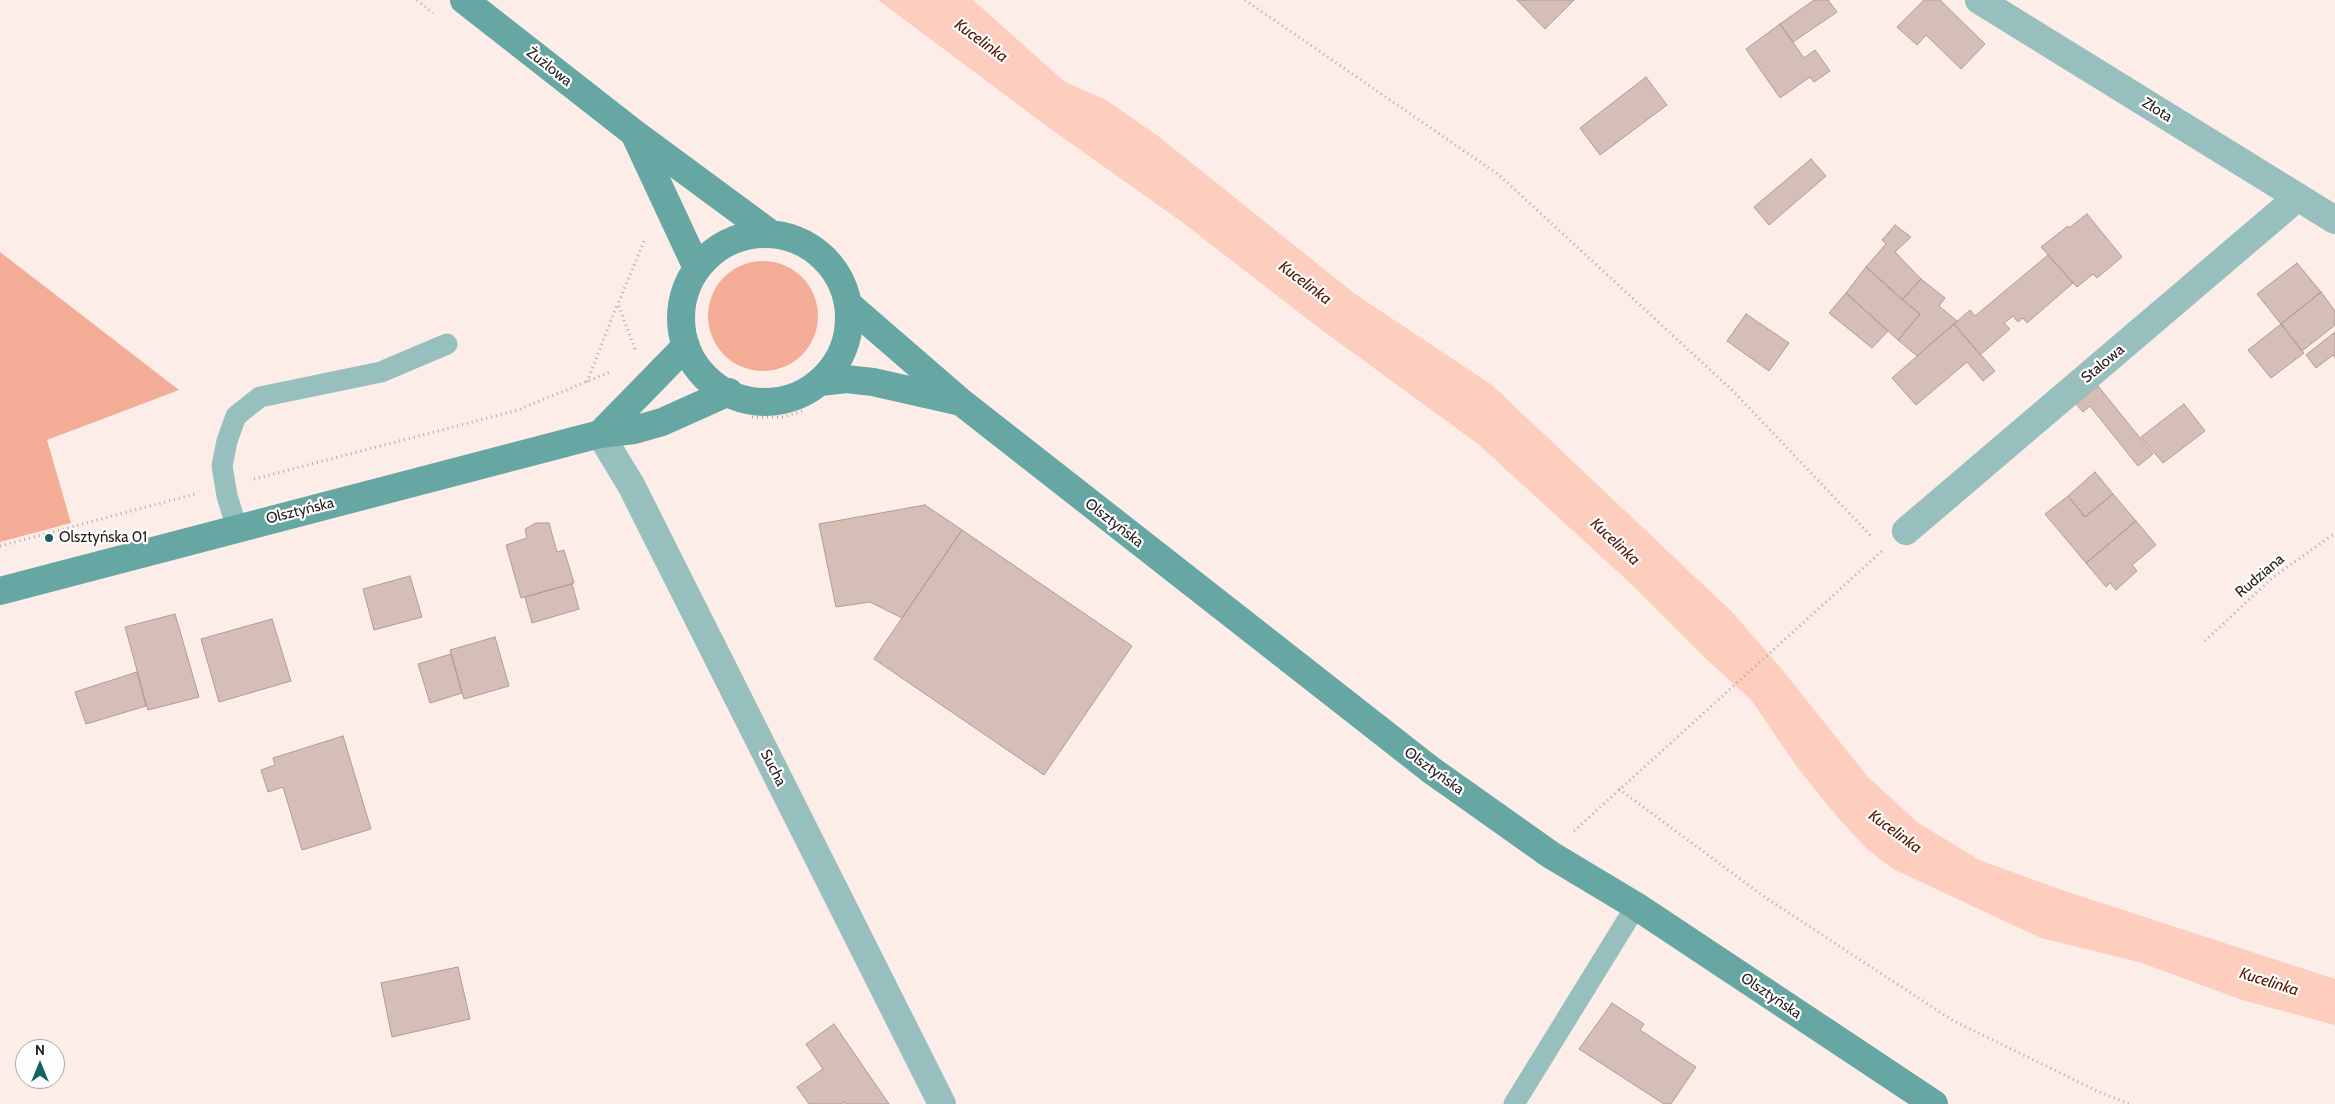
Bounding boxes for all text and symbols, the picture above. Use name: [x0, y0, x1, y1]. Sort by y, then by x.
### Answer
water label: Kucelinka: [951, 15, 1011, 67]
street label: Żużlowa: [523, 44, 575, 90]
street label: Złota: [2139, 94, 2175, 126]
water label: Kucelinka: [1275, 257, 1335, 309]
street label: Stalowa: [2078, 341, 2128, 387]
street label: Olsztyńska: [264, 494, 336, 528]
street label: Olsztyńska: [1081, 495, 1147, 551]
water label: Kucelinka: [1586, 514, 1644, 570]
place label: Olsztyńska 01: [59, 529, 147, 547]
marker: Olsztyńska 01: [43, 532, 55, 544]
street label: Rudziana: [2232, 550, 2288, 602]
street label: Olsztyńska: [1401, 743, 1467, 799]
street label: Sucha: [756, 747, 790, 789]
water label: Kucelinka: [1865, 806, 1925, 858]
water label: Kucelinka: [2237, 964, 2301, 1000]
street label: Olsztyńska: [1737, 969, 1805, 1023]
north arrow: [15, 1039, 65, 1089]
text: N: [35, 1041, 45, 1059]

